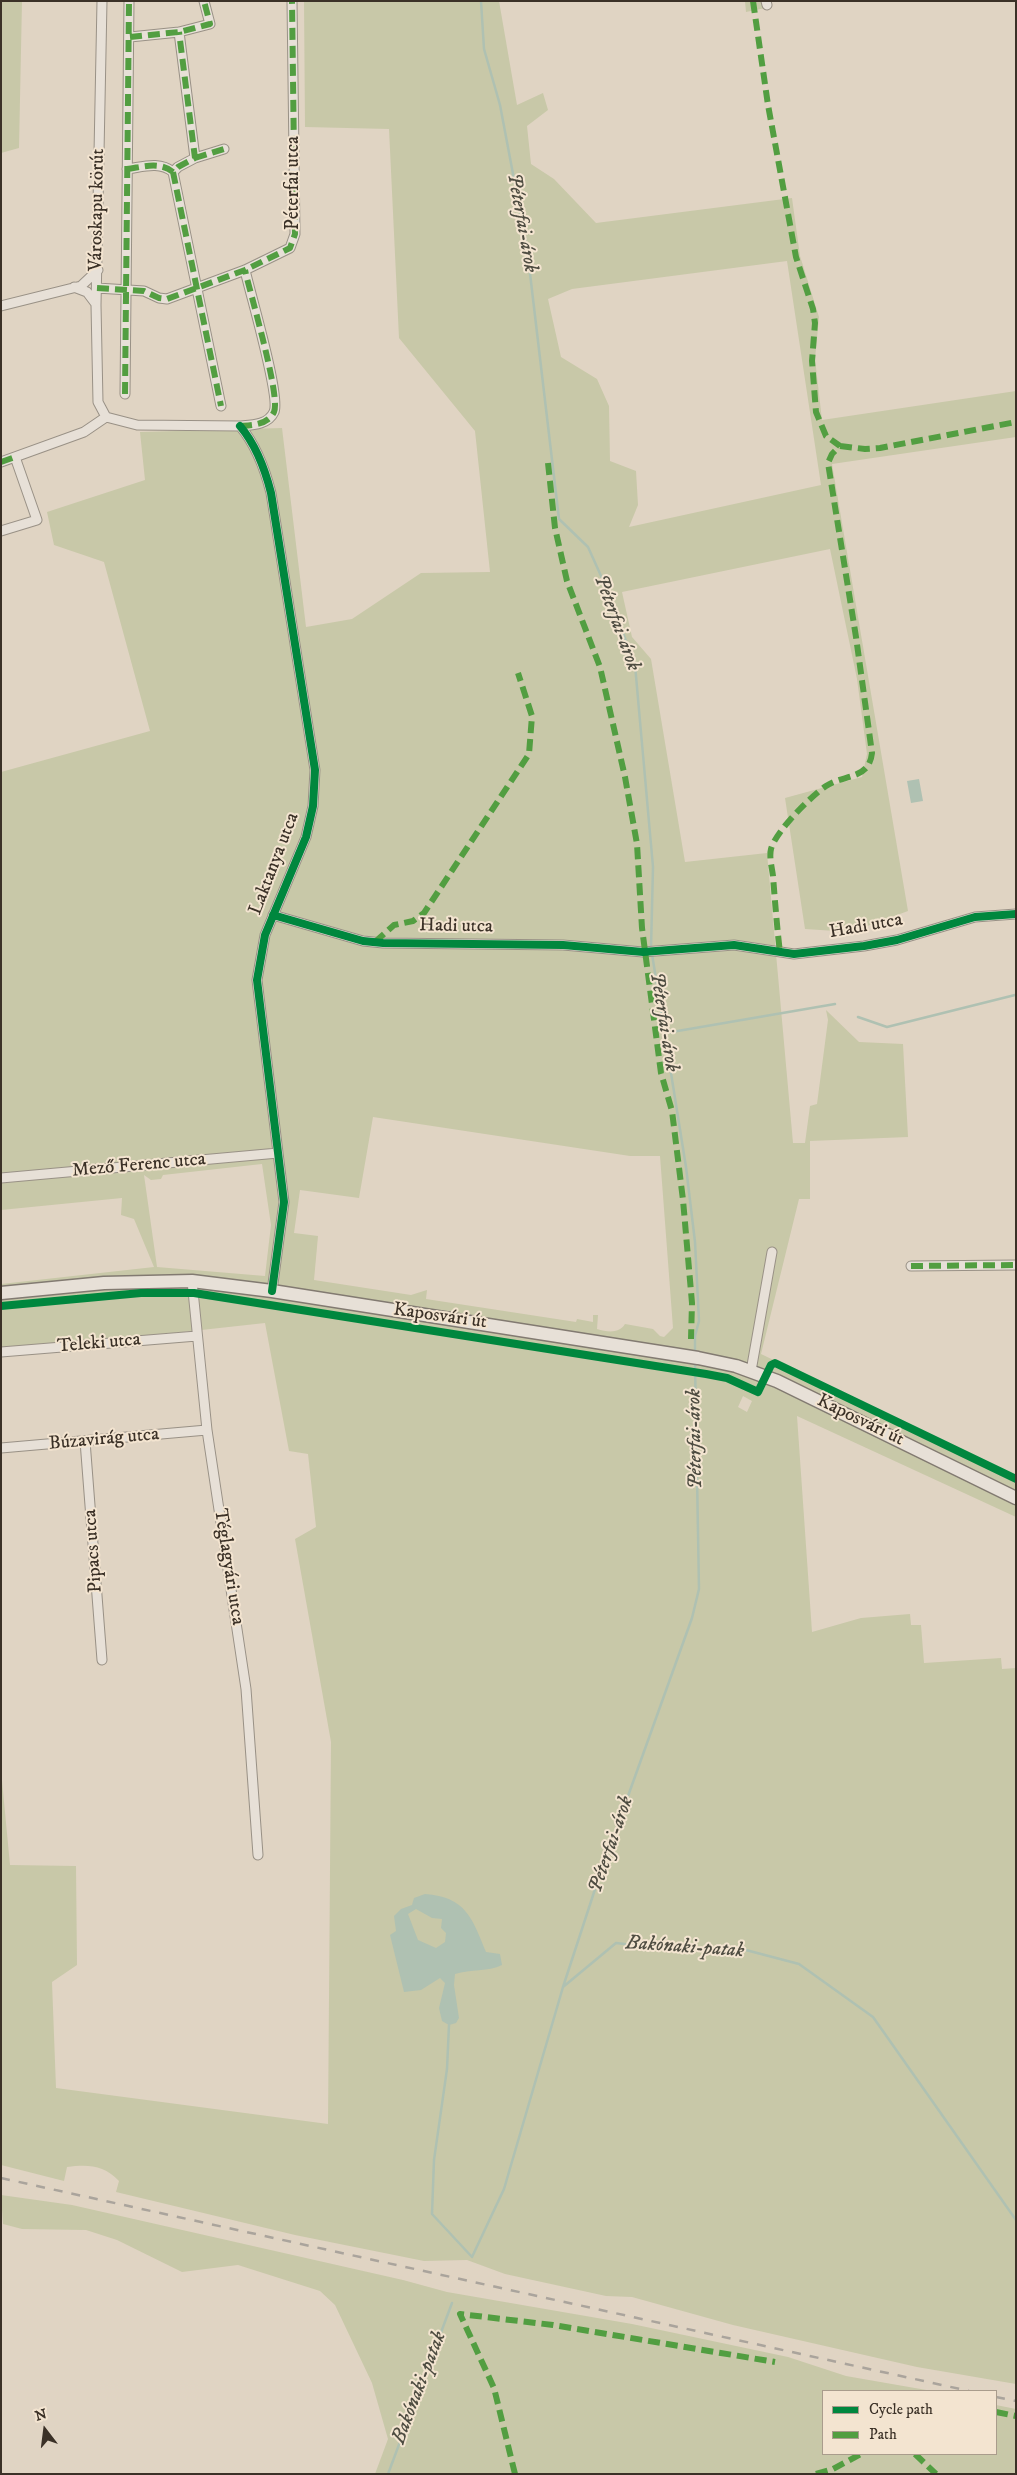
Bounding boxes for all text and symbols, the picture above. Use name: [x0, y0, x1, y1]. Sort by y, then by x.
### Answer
street label: Péterfai utca: [283, 136, 305, 230]
street label: Városkapu körút: [86, 149, 110, 271]
water label: Péterfai-árok: [500, 171, 542, 275]
water label: Péterfai-árok: [587, 572, 645, 674]
street label: Laktanya utca: [245, 810, 305, 918]
street label: Hadi utca: [828, 909, 904, 945]
street label: Hadi utca: [419, 915, 493, 939]
water label: Péterfai-árok: [643, 970, 683, 1074]
street label: Mező Ferenc utca: [71, 1149, 207, 1183]
street label: Kaposvári út: [392, 1299, 488, 1335]
street label: Teleki utca: [56, 1329, 142, 1359]
water label: Péterfai-árok: [683, 1388, 709, 1490]
street label: Kaposvári út: [813, 1390, 907, 1452]
street label: Búzavirág utca: [48, 1424, 160, 1456]
street label: Téglagyári utca: [208, 1507, 248, 1627]
street label: Pipacs utca: [80, 1508, 108, 1594]
water label: Péterfai-árok: [584, 1793, 640, 1897]
water label: Bakónaki-patak: [625, 1932, 745, 1964]
water label: Bakónaki-patak: [388, 2328, 452, 2448]
legend: [822, 2390, 997, 2455]
text: Cycle path: [869, 2400, 933, 2419]
north arrow: [20, 2405, 70, 2455]
text: N: [33, 2405, 49, 2426]
text: Path: [869, 2425, 897, 2444]

